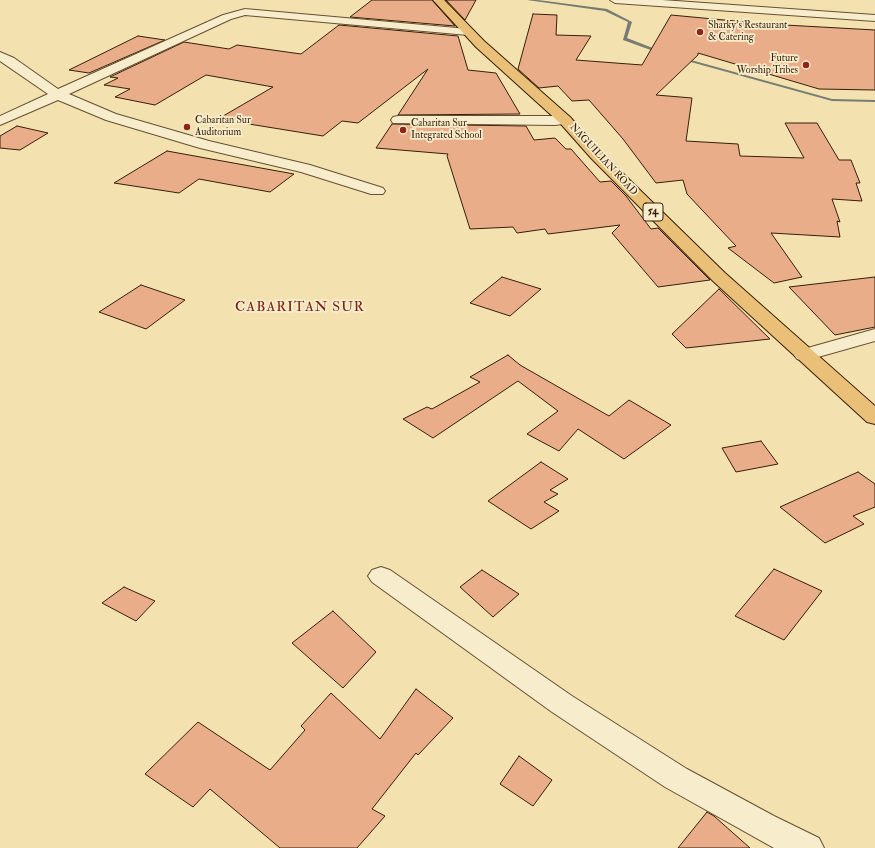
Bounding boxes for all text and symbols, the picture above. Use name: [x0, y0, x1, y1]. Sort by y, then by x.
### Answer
place label: Sharky's Restaurant & Catering: [708, 20, 787, 44]
marker: Sharky's Restaurant & Catering: [695, 27, 705, 37]
place label: Future Worship Tribes: [737, 53, 798, 76]
marker: Future Worship Tribes: [801, 60, 811, 70]
place label: Cabaritan Sur Auditorium: [195, 115, 251, 138]
place label: Cabaritan Sur Integrated School: [411, 118, 482, 142]
marker: Cabaritan Sur Auditorium: [182, 122, 192, 132]
street label: NAGUILIAN ROAD: [567, 122, 639, 198]
marker: Cabaritan Sur Integrated School: [398, 125, 408, 135]
road number: 54: [643, 203, 663, 221]
district label: CABARITAN SUR: [235, 300, 365, 316]

